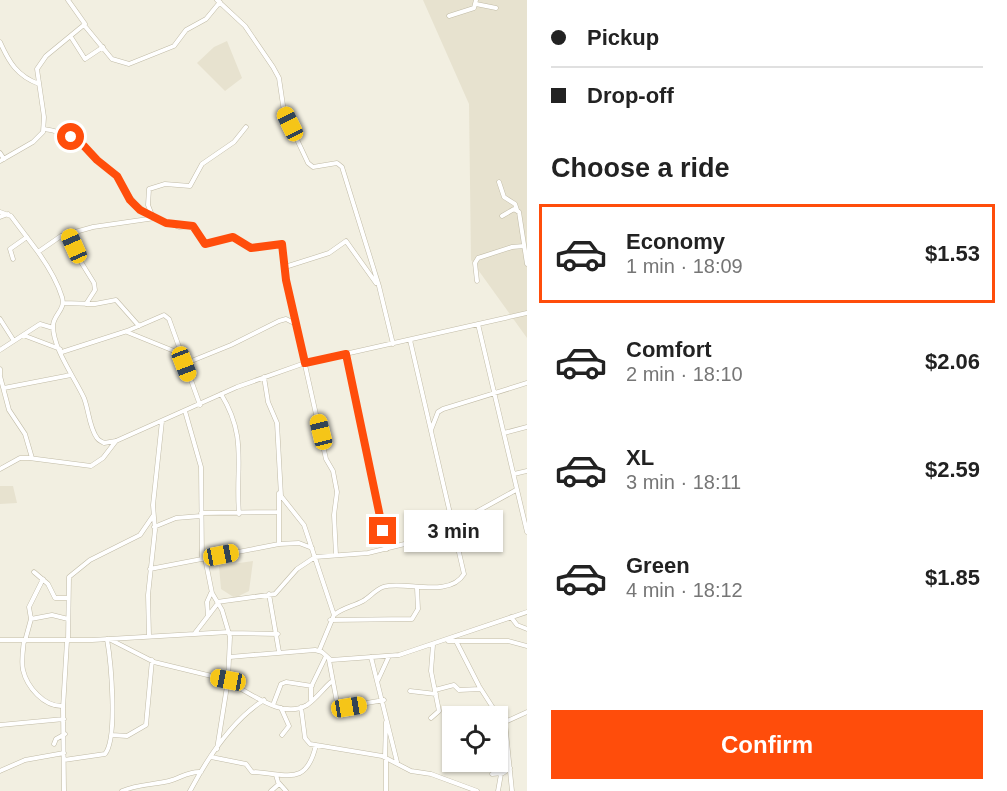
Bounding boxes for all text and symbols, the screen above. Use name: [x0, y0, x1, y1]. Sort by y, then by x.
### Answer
text: Pickup: [587, 25, 659, 50]
text: Drop-off: [587, 83, 674, 108]
car: [274, 104, 306, 144]
route start: [57, 123, 84, 150]
text: Choose a ride: [551, 153, 730, 183]
car: [58, 226, 90, 266]
icon: car: [554, 227, 608, 281]
text: Economy: [626, 229, 725, 254]
text: $1.53: [925, 241, 980, 266]
text: 1 min · 18:09: [626, 255, 743, 277]
icon: car: [554, 335, 608, 389]
text: Comfort: [626, 337, 712, 362]
car: [169, 344, 199, 384]
text: $2.06: [925, 349, 980, 374]
text: 2 min · 18:10: [626, 363, 743, 385]
car: [308, 412, 334, 452]
icon: car: [554, 443, 608, 497]
text: XL: [626, 445, 654, 470]
text: $2.59: [925, 457, 980, 482]
text: 3 min · 18:11: [626, 471, 741, 493]
callout: 3 min: [404, 510, 503, 552]
route end: [369, 517, 396, 544]
text: 3 min: [427, 520, 480, 542]
car: [202, 543, 240, 567]
icon: car: [554, 551, 608, 605]
text: Green: [626, 553, 690, 578]
text: $1.85: [925, 565, 980, 590]
text: 4 min · 18:12: [626, 579, 743, 601]
car: [209, 668, 247, 692]
car: [330, 695, 368, 719]
map controls: [442, 706, 508, 772]
button: locate: [442, 706, 508, 772]
button: Confirm: [551, 710, 983, 779]

